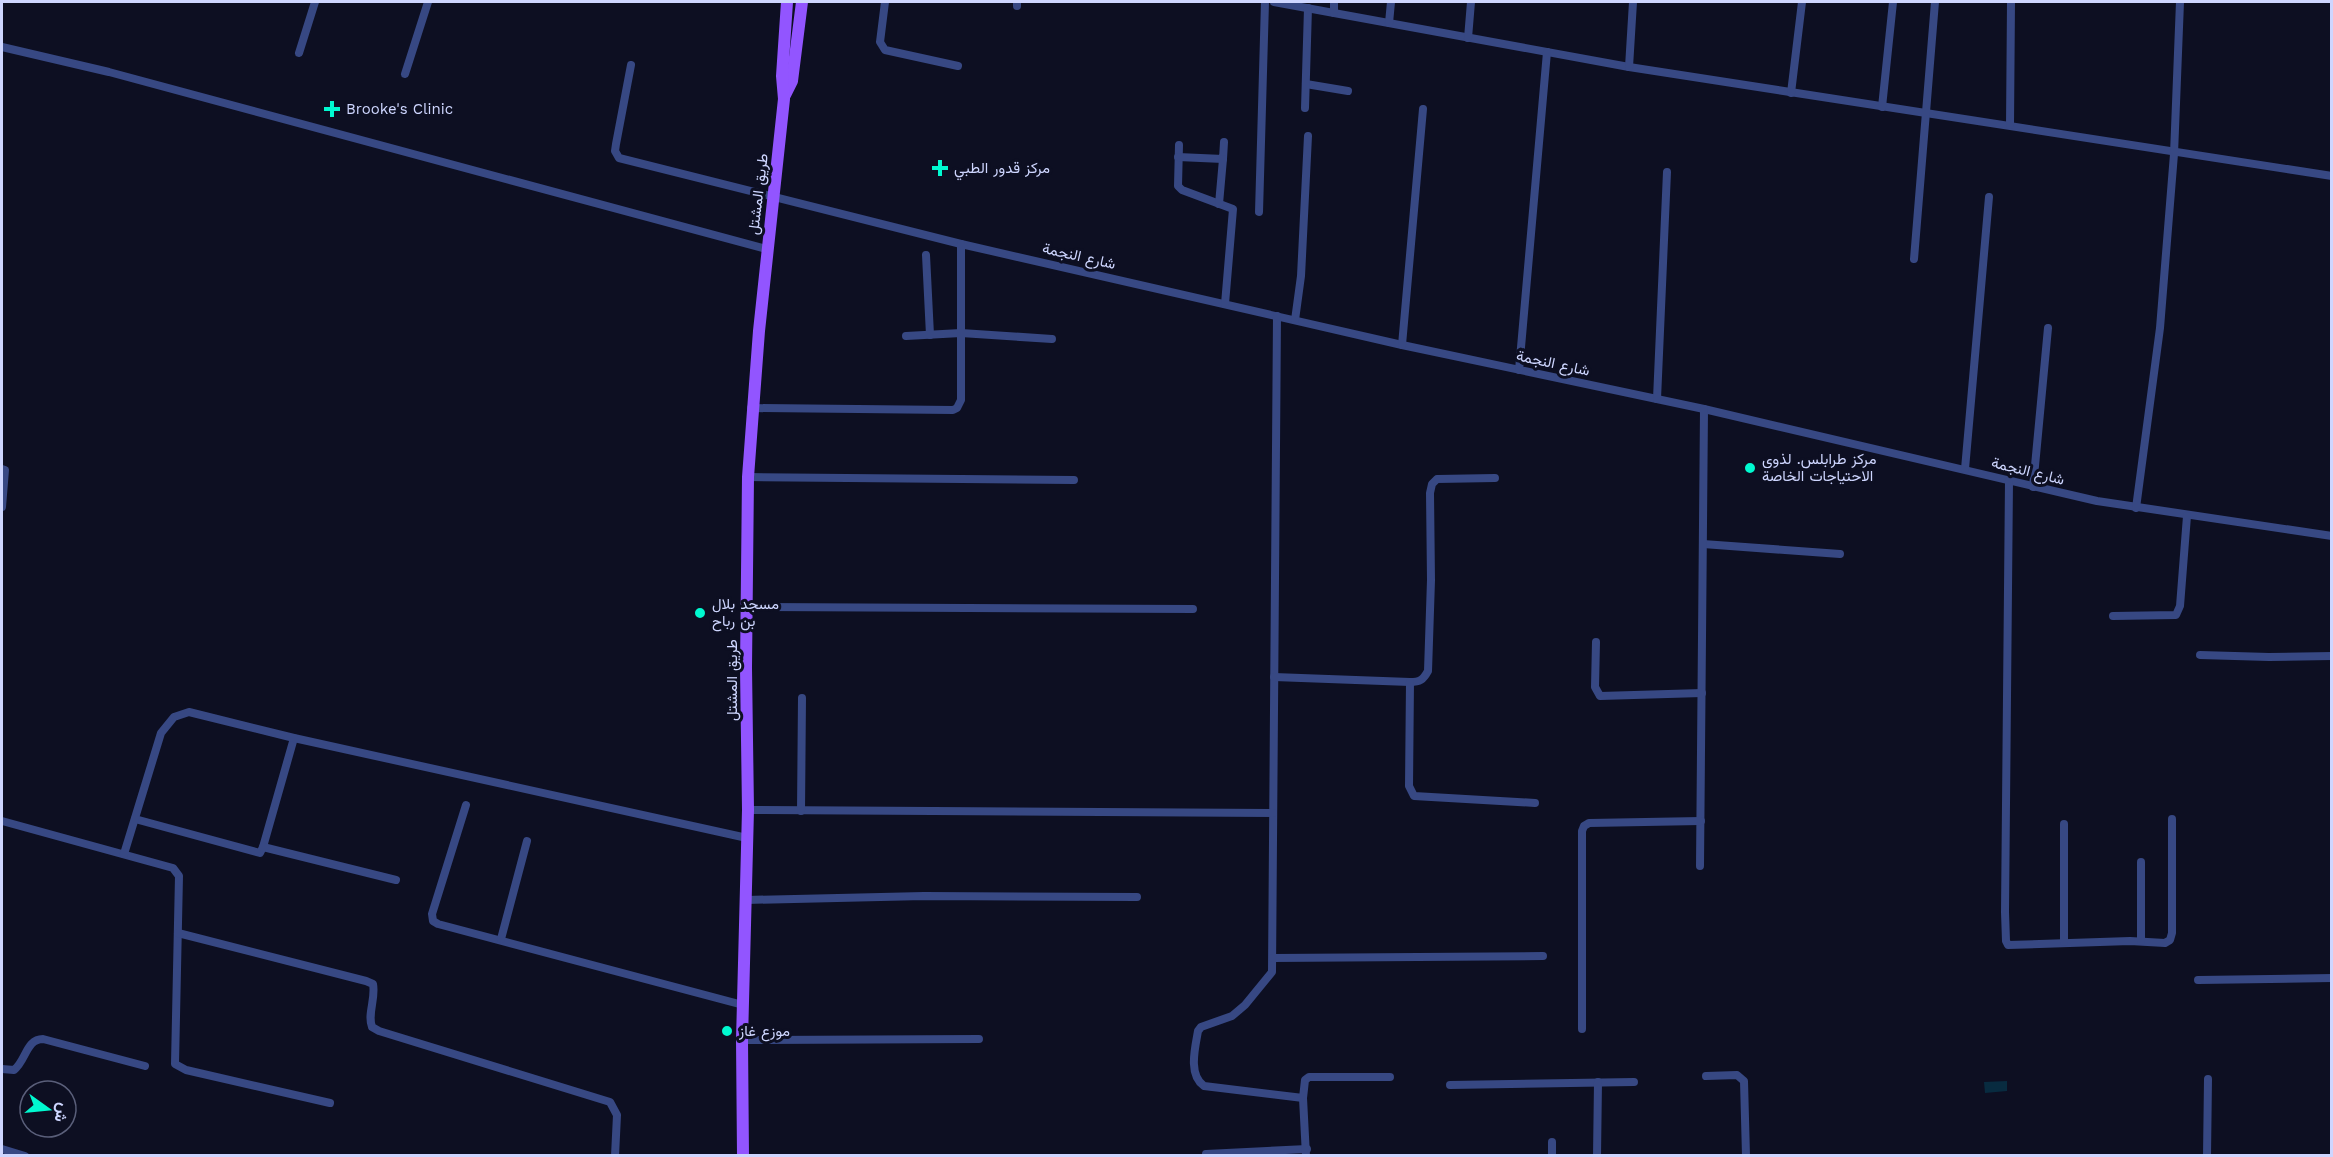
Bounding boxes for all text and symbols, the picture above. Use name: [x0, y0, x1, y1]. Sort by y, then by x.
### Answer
marker: Brooke's Clinic: [323, 100, 341, 118]
place label: Brooke's Clinic: [346, 100, 453, 118]
street label: طريق المشتل: [744, 152, 773, 236]
marker: مركز قدور الطبي: [931, 159, 949, 177]
place label: مركز قدور الطبي: [954, 159, 1050, 181]
street label: شارع النجمة: [1040, 239, 1118, 275]
street label: شارع النجمة: [1514, 346, 1592, 382]
place label: مركز طرابلس. لذوي الاحتياجات الخاصة: [1762, 450, 1876, 485]
street label: شارع النجمة: [1989, 453, 2067, 491]
marker: مركز طرابلس. لذوي الاحتياجات الخاصة: [1743, 461, 1757, 475]
place label: مسجد بلال بن رباح: [712, 595, 779, 632]
marker: مسجد بلال بن رباح: [693, 606, 707, 620]
street label: طريق المشتل: [723, 639, 742, 721]
place label: موزع غاز: [738, 1022, 790, 1042]
marker: موزع غاز: [720, 1024, 734, 1038]
north arrow: [18, 1079, 78, 1139]
text: ش: [50, 1101, 74, 1125]

